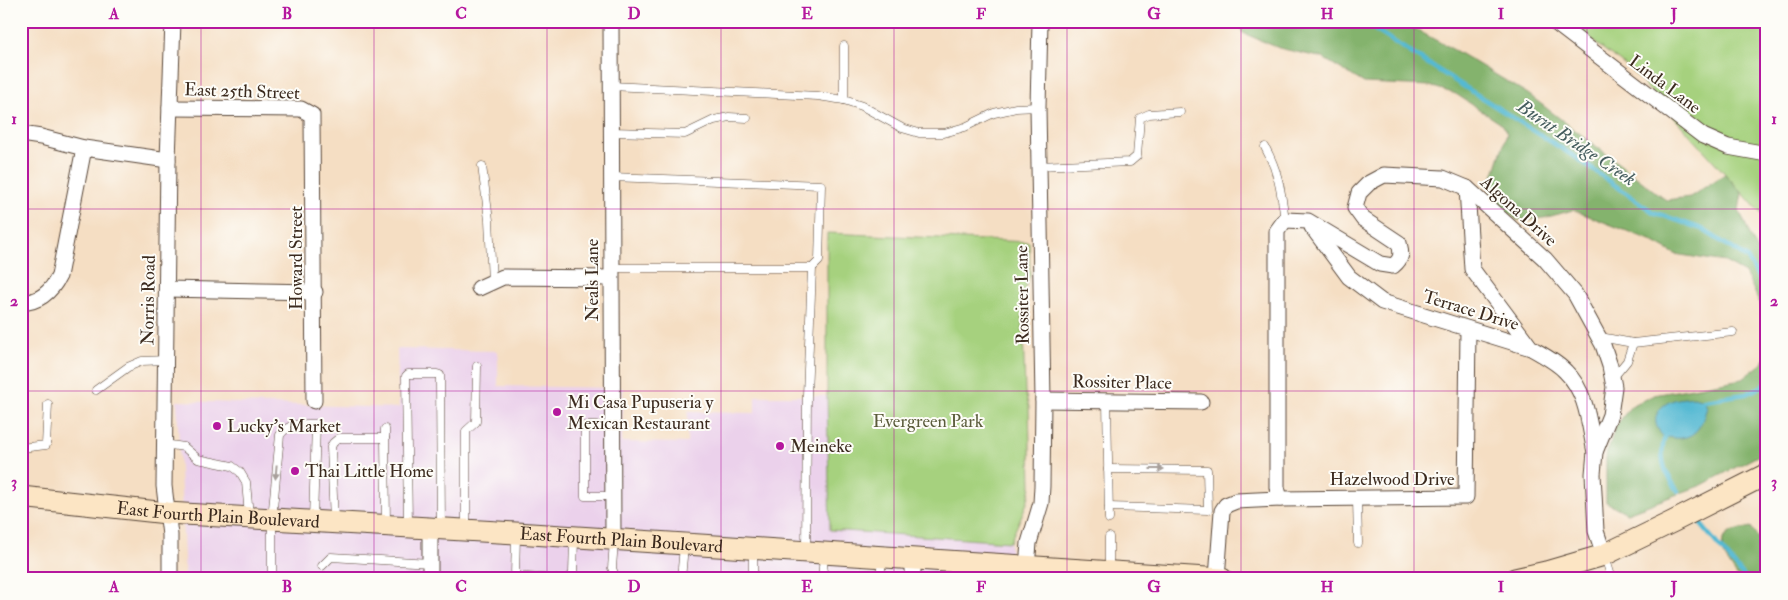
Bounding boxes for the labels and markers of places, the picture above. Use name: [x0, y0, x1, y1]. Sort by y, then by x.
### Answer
place label: Mi Casa Pupuseria y Mexican Restaurant: [567, 391, 714, 435]
marker: Mi Casa Pupuseria y Mexican Restaurant: [551, 406, 563, 418]
place label: Lucky's Market: [227, 415, 341, 438]
marker: Lucky's Market: [211, 420, 223, 432]
place label: Meineke: [790, 435, 853, 458]
marker: Meineke: [774, 440, 786, 452]
place label: Thai Little Home: [305, 460, 434, 483]
marker: Thai Little Home: [289, 465, 301, 477]

